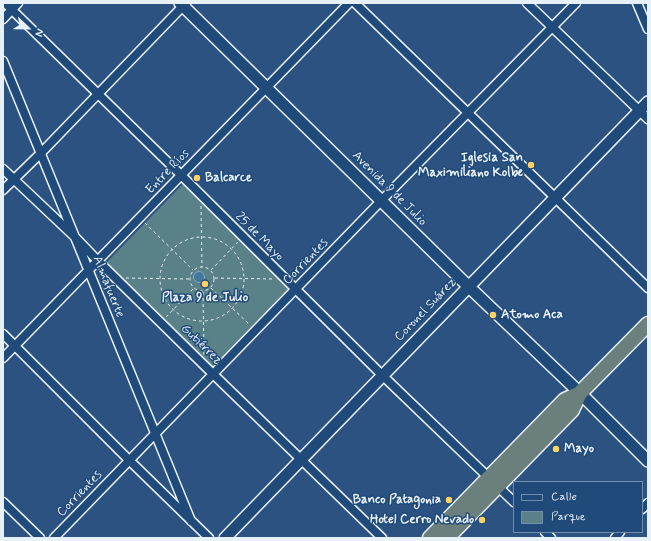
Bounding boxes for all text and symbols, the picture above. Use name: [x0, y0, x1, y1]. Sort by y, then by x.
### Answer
north arrow: [8, 8, 48, 48]
text: N: [31, 26, 47, 39]
street label: Entre Ríos: [143, 146, 193, 198]
street label: Avenida 9 de Julio: [348, 148, 430, 230]
place label: Iglesia San Maximiliano Kolbe: [418, 150, 523, 181]
marker: Iglesia San Maximiliano Kolbe: [526, 160, 536, 170]
place label: Balcarce: [205, 170, 252, 186]
marker: Balcarce: [192, 173, 202, 183]
street label: 25 de Mayo: [231, 209, 287, 265]
street label: Corrientes: [280, 236, 332, 288]
street label: Almafuerte: [89, 254, 127, 320]
street label: Coronel Suárez: [392, 275, 460, 345]
marker: Plaza 9 de Julio: [200, 279, 210, 289]
place label: Plaza 9 de Julio: [162, 290, 248, 306]
place label: Atomo Aca: [501, 307, 563, 323]
marker: Atomo Aca: [488, 310, 498, 320]
street label: Gutiérrez: [177, 321, 225, 369]
place label: Mayo: [564, 441, 594, 457]
marker: Mayo: [551, 444, 561, 454]
street label: Corrientes: [54, 468, 106, 520]
legend: [513, 481, 643, 533]
text: Calle: [551, 489, 577, 505]
place label: Banco Patagonia: [353, 492, 441, 508]
marker: Banco Patagonia: [444, 495, 454, 505]
text: Parque: [551, 509, 586, 525]
place label: Hotel Cerro Nevado: [370, 512, 474, 528]
marker: Hotel Cerro Nevado: [477, 515, 487, 525]

